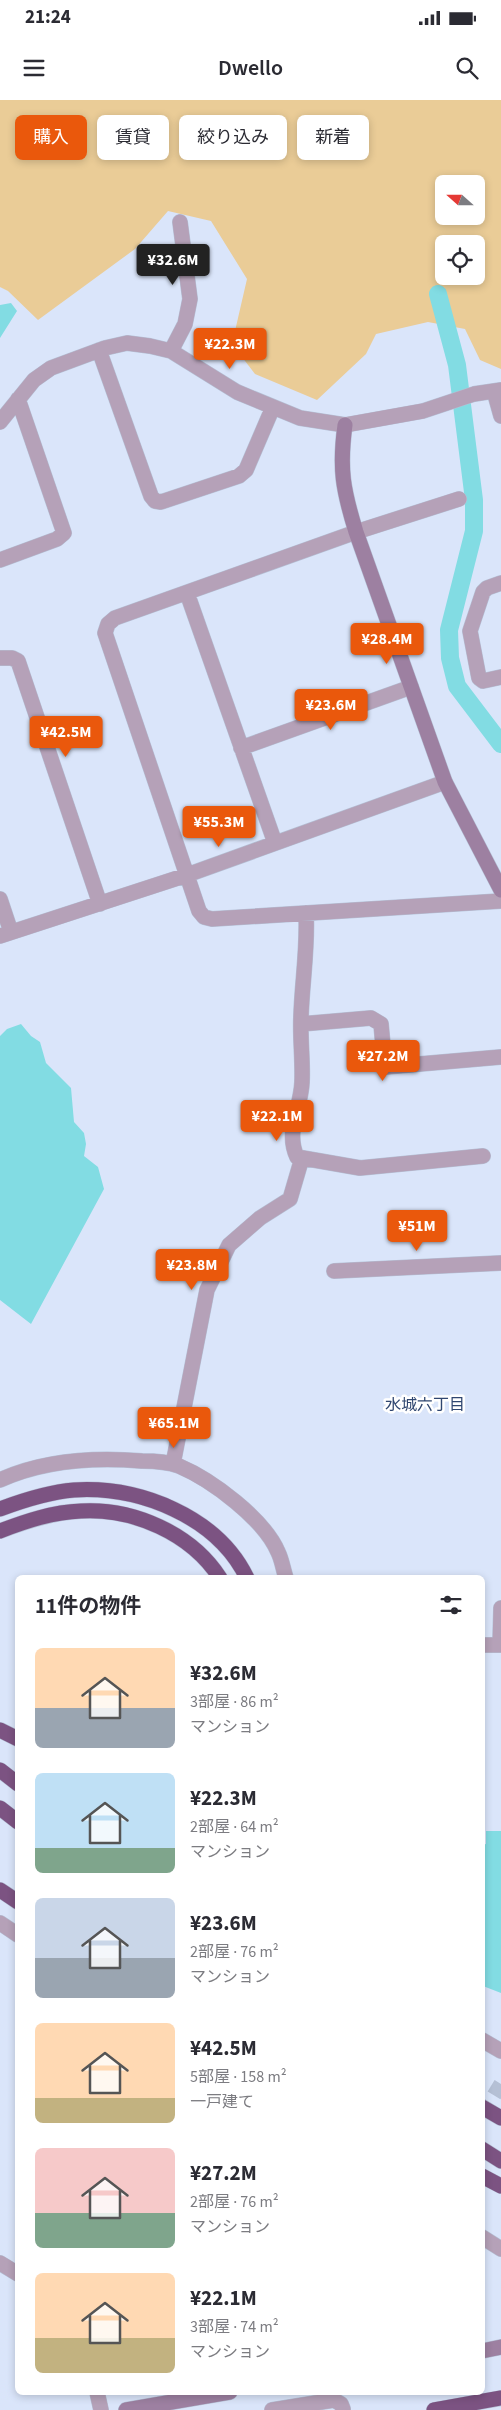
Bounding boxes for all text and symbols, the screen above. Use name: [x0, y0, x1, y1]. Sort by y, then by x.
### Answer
text: 21:24: [25, 4, 71, 31]
text: Dwello: [218, 52, 283, 84]
icon: menu: [20, 54, 48, 82]
icon: search: [453, 54, 481, 82]
chip: 購入: [15, 115, 87, 160]
chip: 賃貸: [97, 115, 169, 160]
chip: 絞り込み: [179, 115, 287, 160]
chip: 新着: [297, 115, 369, 160]
north arrow: [435, 175, 485, 225]
map controls: [435, 175, 485, 285]
button: locate: [435, 235, 485, 285]
pin: ¥32.6M: [132, 244, 214, 286]
text: ¥32.6M: [148, 249, 198, 271]
pin: ¥22.3M: [189, 328, 271, 370]
text: ¥22.3M: [205, 333, 255, 355]
pin: ¥28.4M: [346, 622, 428, 665]
text: ¥28.4M: [362, 628, 412, 650]
pin: ¥23.6M: [290, 688, 372, 731]
text: ¥23.6M: [306, 694, 356, 716]
pin: ¥42.5M: [25, 716, 107, 758]
text: ¥42.5M: [41, 721, 91, 743]
pin: ¥55.3M: [178, 806, 260, 848]
text: ¥55.3M: [194, 811, 244, 833]
pin: ¥27.2M: [342, 1040, 424, 1082]
text: ¥27.2M: [358, 1045, 408, 1067]
pin: ¥22.1M: [236, 1100, 318, 1142]
text: ¥22.1M: [252, 1105, 302, 1127]
pin: ¥51M: [387, 1210, 447, 1252]
text: ¥51M: [398, 1215, 436, 1237]
pin: ¥23.8M: [151, 1248, 233, 1291]
text: ¥23.8M: [167, 1254, 217, 1276]
district label: 水城六丁目: [385, 1394, 465, 1416]
pin: ¥65.1M: [133, 1406, 215, 1449]
text: ¥65.1M: [149, 1412, 199, 1434]
text: 11件の物件: [35, 1591, 141, 1621]
icon: filters: [437, 1591, 465, 1619]
text: ¥32.6M: [190, 1658, 257, 1688]
icon: home: [75, 1668, 135, 1728]
text: 3部屋 · 86 m²: [190, 1691, 279, 1713]
text: マンション: [190, 1716, 270, 1738]
text: ¥22.3M: [190, 1783, 257, 1813]
icon: home: [75, 1793, 135, 1853]
text: 2部屋 · 64 m²: [190, 1816, 279, 1838]
text: マンション: [190, 1841, 270, 1863]
text: ¥23.6M: [190, 1908, 257, 1938]
icon: home: [75, 1918, 135, 1978]
text: 2部屋 · 76 m²: [190, 1941, 279, 1963]
text: マンション: [190, 1966, 270, 1988]
text: ¥42.5M: [190, 2033, 257, 2063]
icon: home: [75, 2043, 135, 2103]
text: 5部屋 · 158 m²: [190, 2066, 287, 2088]
text: 一戸建て: [190, 2091, 254, 2113]
text: ¥27.2M: [190, 2158, 257, 2188]
icon: home: [75, 2168, 135, 2228]
text: 2部屋 · 76 m²: [190, 2191, 279, 2213]
text: マンション: [190, 2216, 270, 2238]
text: ¥22.1M: [190, 2283, 257, 2313]
icon: home: [75, 2293, 135, 2353]
text: 3部屋 · 74 m²: [190, 2316, 279, 2338]
text: マンション: [190, 2341, 270, 2363]

